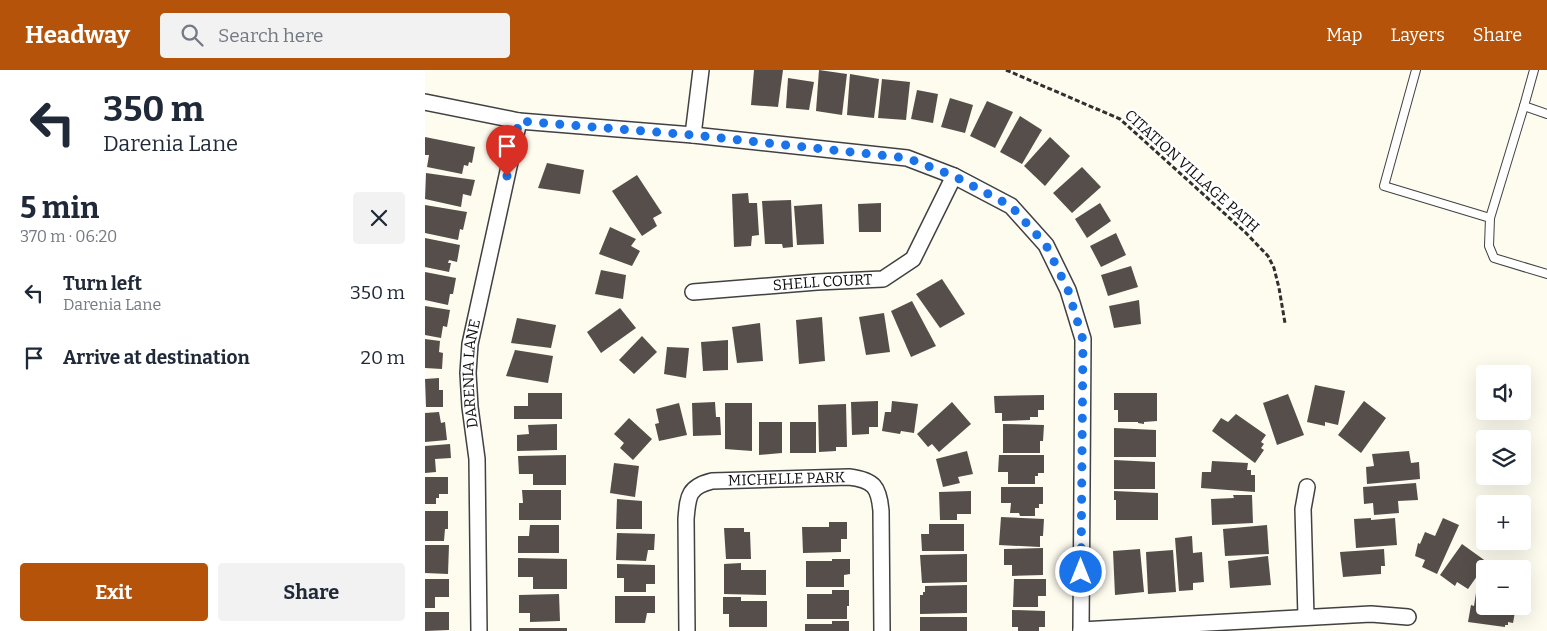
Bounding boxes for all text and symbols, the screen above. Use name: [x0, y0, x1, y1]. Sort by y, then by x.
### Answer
search box: [160, 13, 510, 58]
text: Headway: [25, 21, 130, 49]
icon: search: [178, 21, 206, 49]
text: Search here: [218, 24, 324, 47]
text: Map: [1326, 24, 1362, 46]
text: Layers: [1390, 24, 1445, 46]
text: Share: [1473, 24, 1522, 46]
text: 350 m: [103, 88, 204, 130]
icon: left: [20, 90, 85, 155]
street label: CITATION VILLAGE PATH: [1121, 106, 1263, 236]
pin: [486, 125, 528, 176]
text: Darenia Lane: [103, 130, 238, 157]
icon: arrive: [493, 132, 521, 160]
text: 5 min: [20, 190, 99, 226]
button: close: [353, 192, 405, 244]
text: 370 m · 06:20: [20, 227, 117, 246]
street label: SHELL COURT: [772, 270, 873, 295]
text: Turn left: [63, 272, 142, 295]
icon: left: [20, 279, 48, 307]
text: 350 m: [350, 281, 405, 304]
text: Darenia Lane: [63, 295, 161, 314]
street label: DARENIA LANE: [459, 317, 484, 429]
icon: arrive: [20, 344, 48, 372]
text: Arrive at destination: [63, 346, 250, 369]
text: 20 m: [361, 346, 405, 369]
map controls: [1476, 365, 1531, 615]
button: sound: [1476, 365, 1531, 420]
button: layers: [1476, 430, 1531, 485]
street label: MICHELLE PARK: [728, 468, 846, 490]
button: +: [1476, 495, 1531, 550]
position arrow: [1054, 545, 1106, 597]
button: −: [1476, 560, 1531, 615]
button: Exit: [20, 563, 208, 621]
button: Share: [218, 563, 405, 621]

